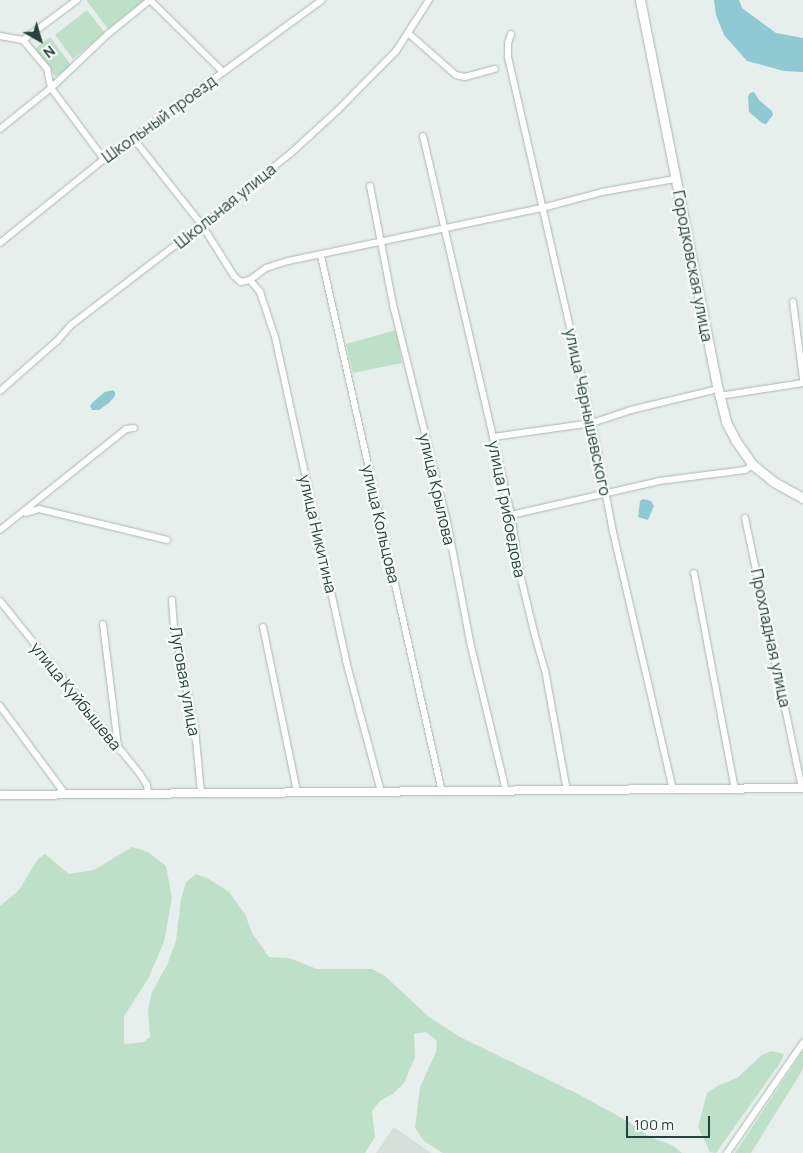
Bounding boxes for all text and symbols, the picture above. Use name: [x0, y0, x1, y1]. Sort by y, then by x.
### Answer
north arrow: [15, 15, 65, 65]
text: N: [40, 42, 59, 63]
street label: Школьный проезд: [98, 71, 220, 167]
street label: Школьная улица: [170, 159, 280, 253]
street label: Городковская улица: [669, 189, 717, 343]
street label: улица Чернышевского: [561, 327, 615, 497]
street label: улица Крылова: [415, 431, 459, 547]
street label: улица Грибоедова: [484, 439, 530, 579]
street label: улица Кольцова: [358, 463, 404, 585]
street label: улица Никитина: [295, 473, 341, 595]
street label: Прохладная улица: [747, 567, 795, 709]
street label: Луговая улица: [166, 625, 204, 737]
street label: улица Куйбышева: [26, 638, 126, 754]
scale bar: [628, 1106, 712, 1138]
text: 100 m: [634, 1114, 674, 1135]

